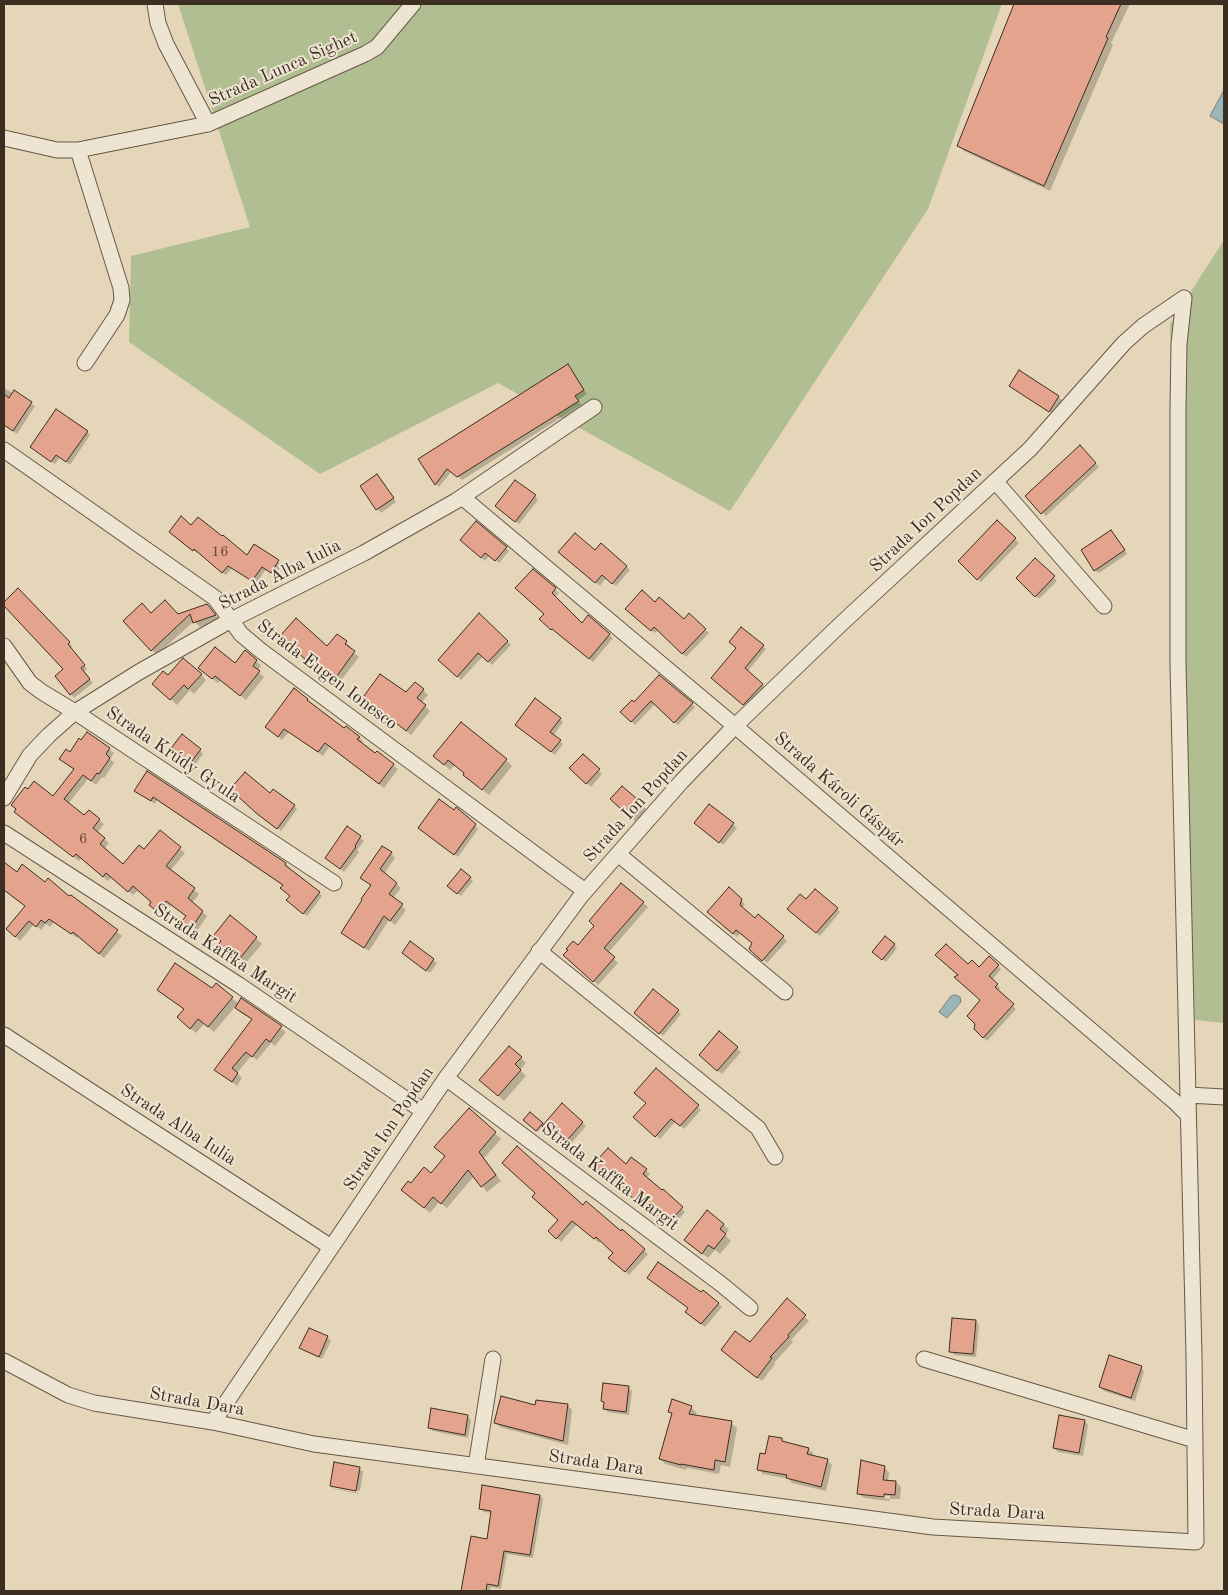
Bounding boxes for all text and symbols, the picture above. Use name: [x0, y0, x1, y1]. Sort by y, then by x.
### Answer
street label: Strada Lunca Sighet: [205, 27, 361, 111]
street label: Strada Ion Popdan: [865, 463, 987, 577]
street label: Strada Alba Iulia: [215, 535, 345, 615]
house number: 16: [211, 543, 229, 561]
street label: Strada Eugen Ionesco: [252, 615, 402, 735]
street label: Strada Krúdy Gyula: [102, 702, 244, 808]
street label: Strada Károli Gáspár: [769, 727, 909, 853]
street label: Strada Ion Popdan: [579, 745, 693, 867]
house number: 6: [79, 830, 87, 848]
street label: Strada Kaffka Margit: [149, 899, 301, 1009]
street label: Strada Ion Popdan: [339, 1063, 439, 1195]
street label: Strada Alba Iulia: [116, 1079, 240, 1171]
street label: Strada Kaffka Margit: [537, 1118, 683, 1236]
street label: Strada Dara: [148, 1383, 246, 1421]
street label: Strada Dara: [547, 1446, 645, 1480]
street label: Strada Dara: [948, 1499, 1046, 1525]

